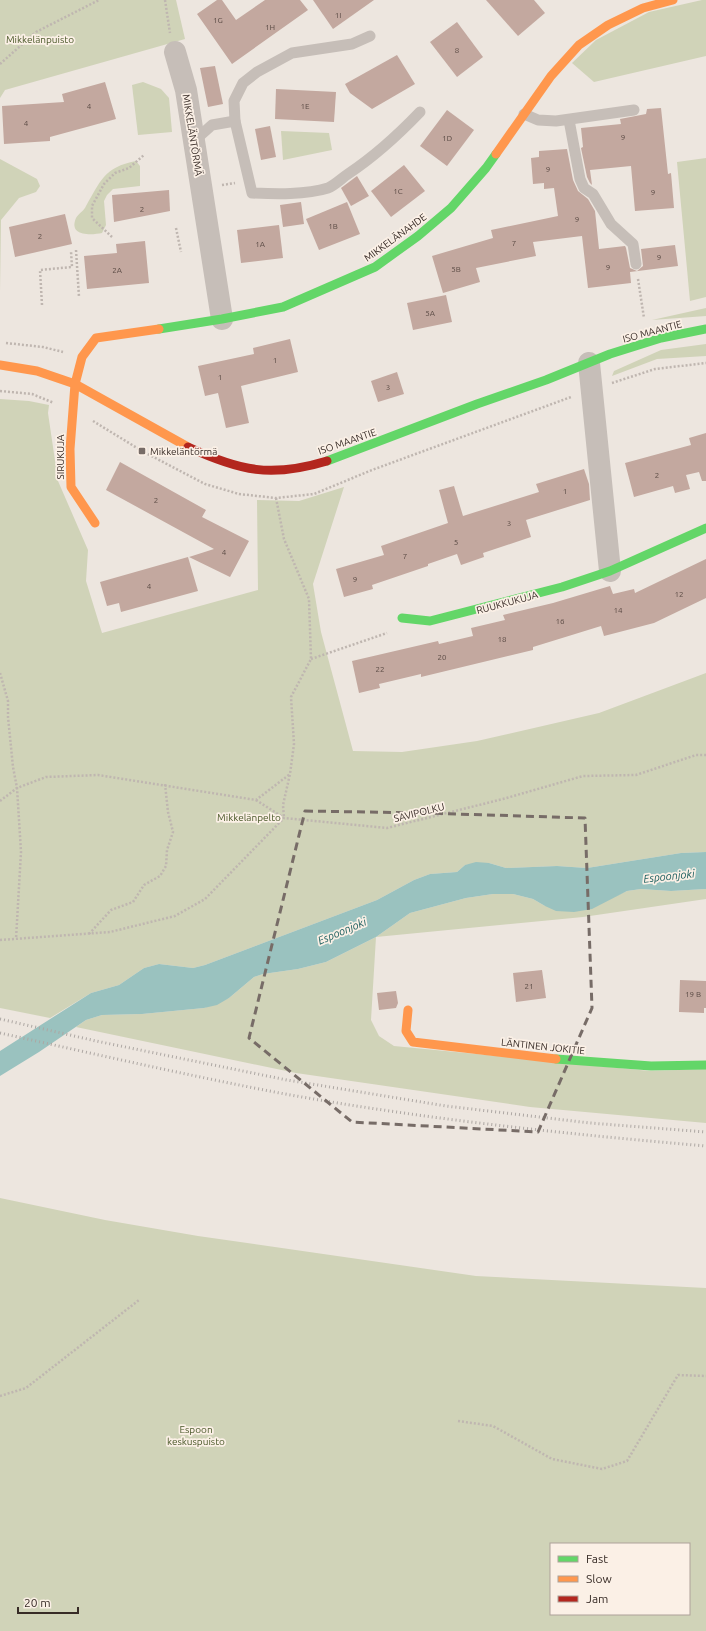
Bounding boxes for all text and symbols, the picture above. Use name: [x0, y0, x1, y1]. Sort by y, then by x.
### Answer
house number: 1I: [335, 11, 341, 20]
house number: 1G: [213, 16, 223, 25]
house number: 1H: [265, 23, 275, 32]
park label: Mikkelänpuisto: [6, 34, 74, 45]
house number: 8: [455, 46, 460, 55]
street label: MIKKELÄNTÖRMÄ: [181, 93, 204, 177]
house number: 4: [87, 102, 92, 111]
house number: 1E: [301, 102, 310, 111]
house number: 4: [24, 119, 29, 128]
house number: 9: [621, 133, 625, 142]
house number: 1D: [442, 134, 452, 143]
house number: 9: [546, 165, 550, 174]
house number: 1C: [393, 187, 403, 196]
house number: 9: [651, 188, 655, 197]
house number: 2: [140, 205, 144, 214]
street label: MIKKELÄNAHDE: [362, 211, 429, 264]
house number: 9: [575, 215, 579, 224]
house number: 1B: [328, 222, 338, 231]
house number: 2: [38, 232, 42, 241]
house number: 7: [512, 239, 516, 248]
house number: 1A: [255, 240, 266, 249]
house number: 9: [657, 253, 661, 262]
house number: 9: [606, 263, 610, 272]
house number: 5B: [451, 265, 461, 274]
house number: 2A: [112, 266, 123, 275]
house number: 5A: [425, 309, 436, 318]
street label: ISO MAANTIE: [621, 318, 683, 345]
house number: 1: [273, 356, 277, 365]
house number: 1: [218, 373, 222, 382]
house number: 3: [386, 383, 390, 392]
street label: ISO MAANTIE: [317, 426, 378, 457]
street label: SIRUKUJA: [55, 434, 66, 480]
marker: Mikkeläntörmä: [137, 446, 147, 456]
place label: Mikkeläntörmä: [150, 446, 217, 457]
house number: 2: [655, 471, 659, 480]
house number: 1: [563, 487, 567, 496]
house number: 2: [154, 496, 158, 505]
house number: 3: [507, 519, 511, 528]
house number: 5: [454, 538, 458, 547]
house number: 4: [222, 548, 227, 557]
house number: 7: [403, 552, 407, 561]
house number: 9: [353, 575, 357, 584]
house number: 4: [147, 582, 152, 591]
street label: RUUKKUKUJA: [475, 589, 540, 616]
house number: 12: [674, 590, 684, 599]
house number: 14: [613, 606, 623, 615]
house number: 16: [555, 617, 565, 626]
house number: 18: [497, 635, 507, 644]
house number: 20: [437, 653, 447, 662]
house number: 22: [375, 665, 385, 674]
street label: SAVIPOLKU: [393, 801, 446, 824]
park label: Mikkelänpelto: [217, 812, 281, 823]
water label: Espoonjoki: [643, 867, 697, 885]
water label: Espoonjoki: [316, 915, 369, 947]
house number: 21: [524, 982, 534, 991]
house number: 19 B: [685, 990, 701, 999]
street label: LÄNTINEN JOKITIE: [500, 1037, 586, 1056]
park label: Espoon keskuspuisto: [167, 1424, 225, 1447]
legend: [550, 1543, 690, 1615]
text: Fast: [586, 1552, 608, 1565]
text: Slow: [586, 1572, 612, 1585]
scale bar: [18, 1589, 78, 1615]
text: Jam: [586, 1592, 608, 1605]
text: 20 m: [24, 1596, 51, 1609]

